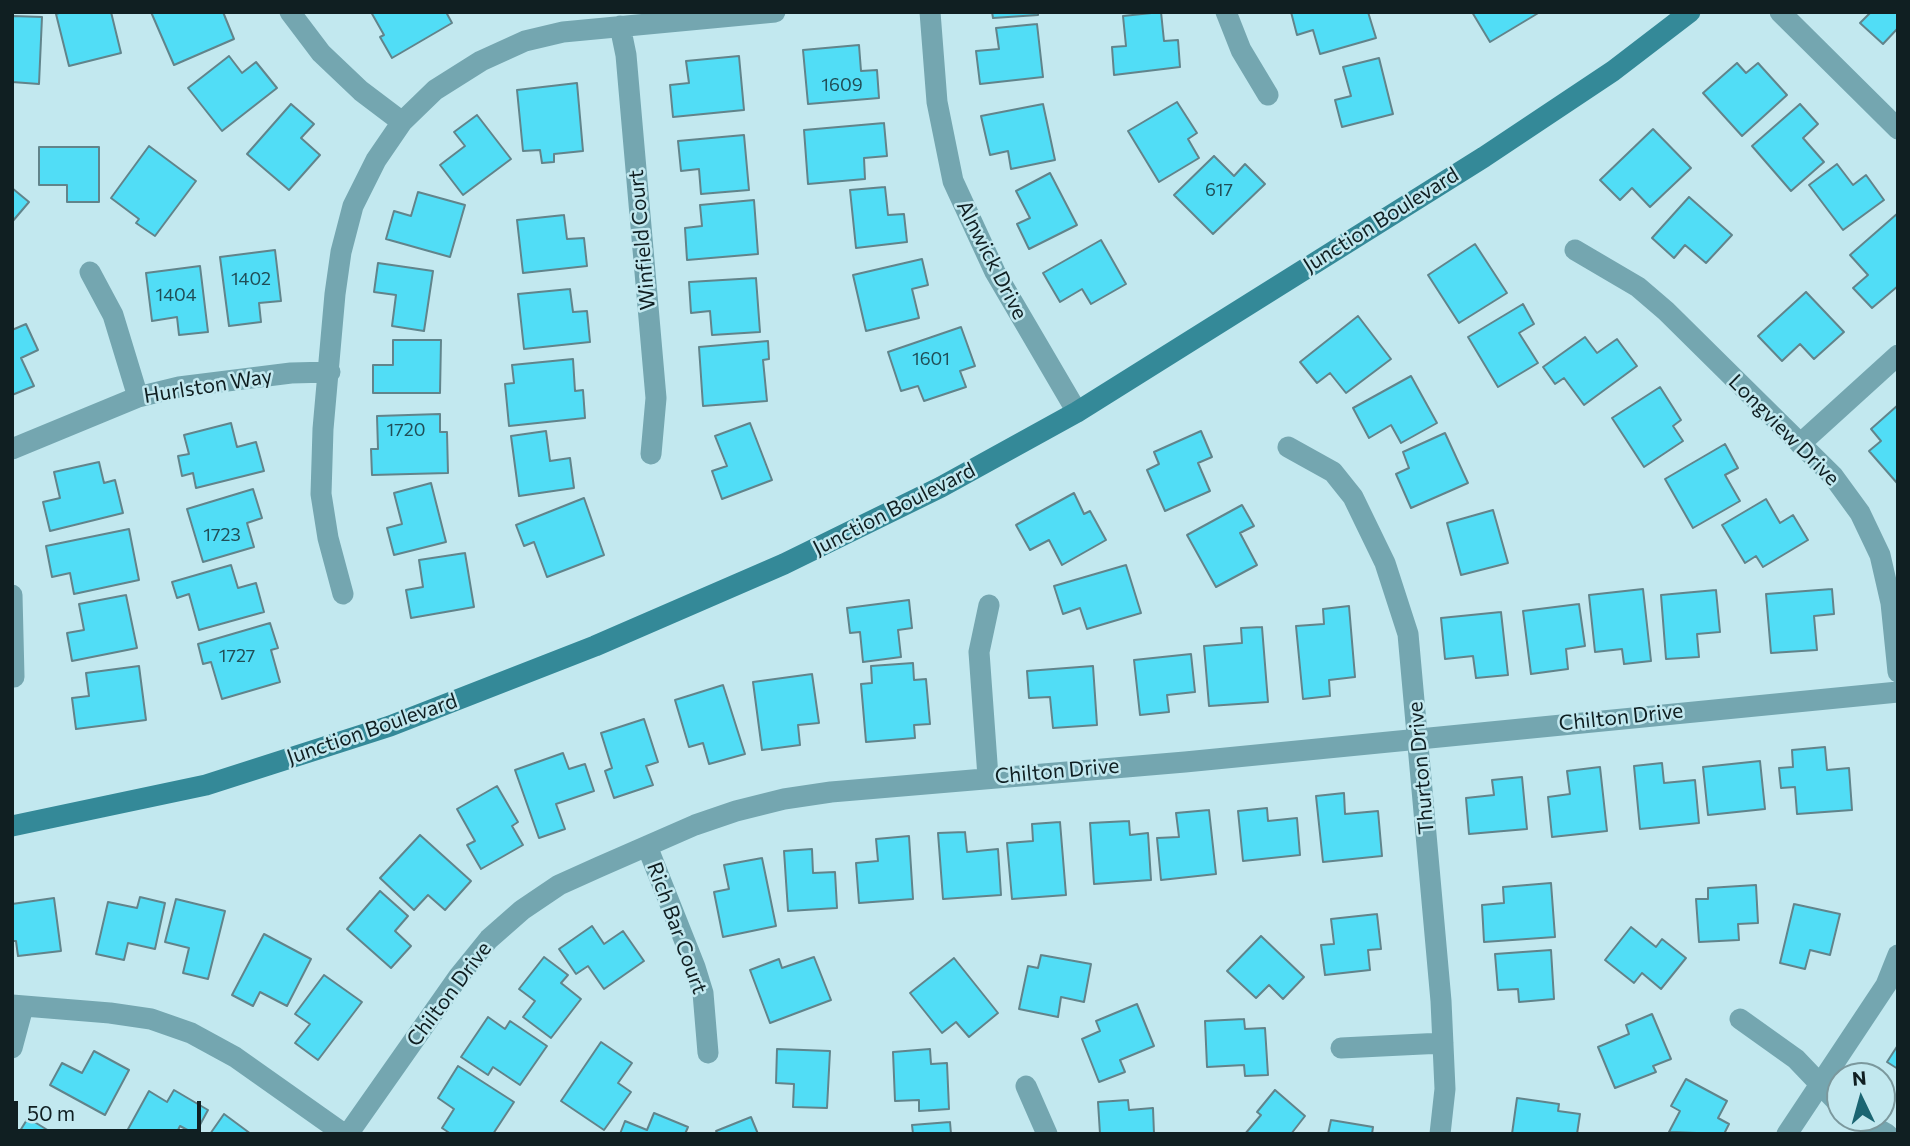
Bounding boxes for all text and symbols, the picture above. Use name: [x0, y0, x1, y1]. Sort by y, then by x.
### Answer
house number: 1609: [821, 74, 863, 96]
street label: Junction Boulevard: [1299, 162, 1463, 278]
street label: Winfield Court: [623, 169, 661, 311]
house number: 617: [1205, 179, 1233, 201]
street label: Alnwick Drive: [951, 196, 1033, 324]
house number: 1402: [231, 268, 271, 290]
house number: 1404: [155, 284, 197, 306]
house number: 1601: [912, 348, 950, 370]
street label: Hurlston Way: [142, 363, 274, 409]
street label: Longview Drive: [1723, 369, 1845, 491]
house number: 1720: [387, 419, 425, 441]
street label: Junction Boulevard: [809, 457, 979, 561]
house number: 1723: [203, 524, 241, 546]
house number: 1727: [219, 645, 255, 667]
street label: Junction Boulevard: [283, 688, 461, 770]
street label: Chilton Drive: [1558, 698, 1684, 736]
street label: Thurton Drive: [1403, 700, 1439, 836]
street label: Chilton Drive: [994, 753, 1120, 789]
street label: Rich Bar Court: [641, 859, 713, 997]
street label: Chilton Drive: [401, 937, 497, 1051]
north arrow: [1826, 1062, 1896, 1132]
text: N: [1851, 1065, 1867, 1090]
scale bar: [18, 1086, 205, 1130]
text: 50 m: [27, 1100, 75, 1125]

